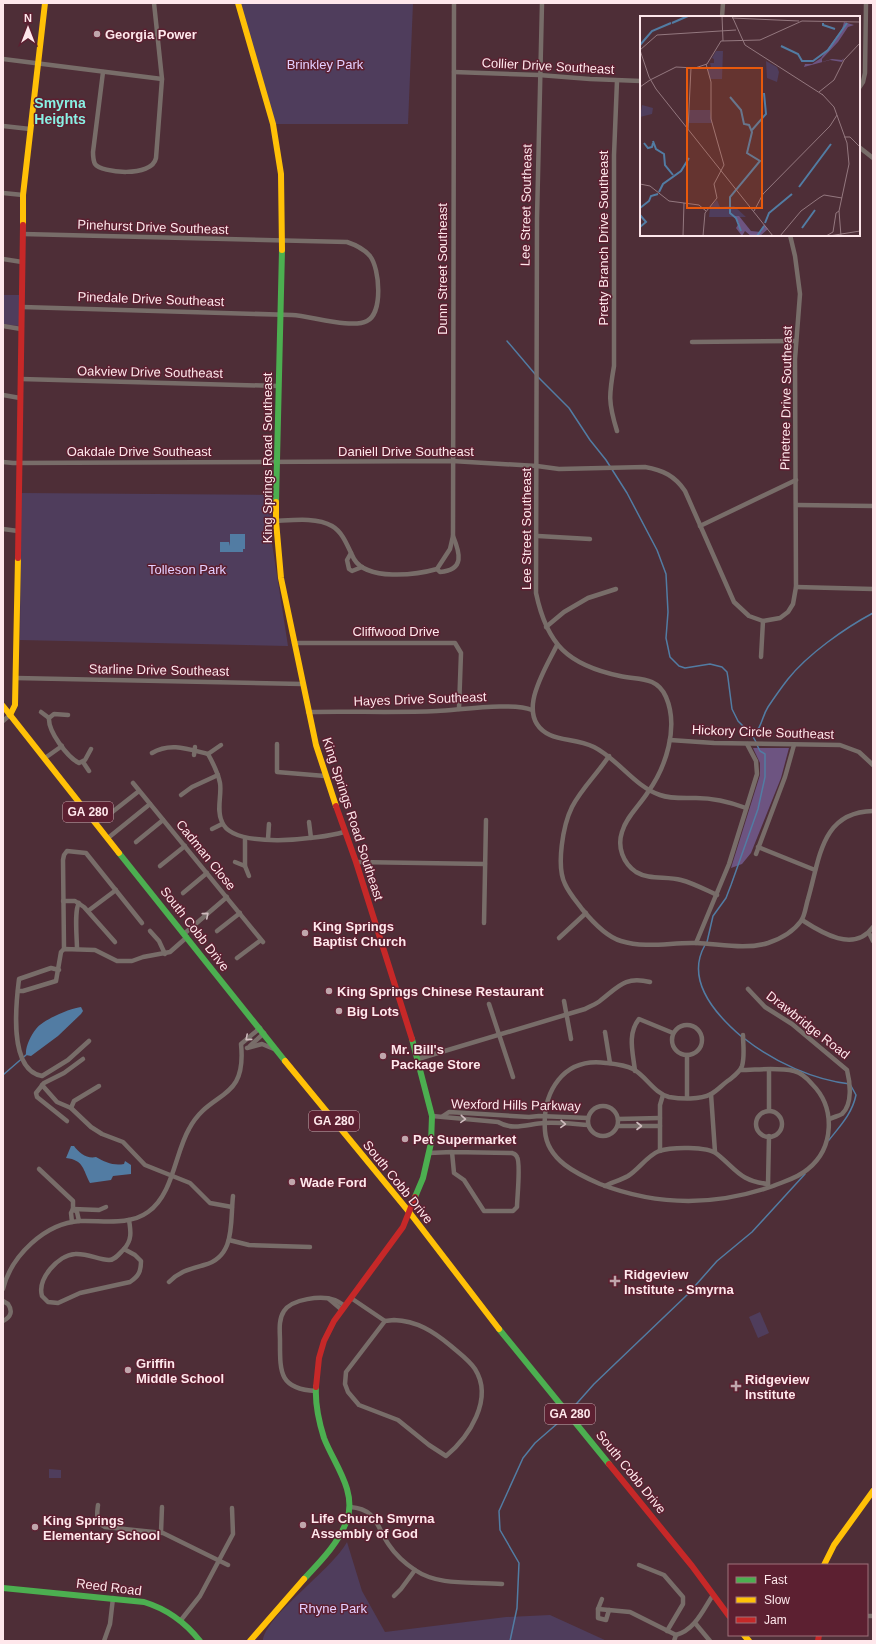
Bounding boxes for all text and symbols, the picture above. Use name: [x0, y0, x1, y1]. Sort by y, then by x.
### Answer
north arrow: [8, 8, 48, 48]
text: N: [24, 12, 32, 24]
inset map: [640, 16, 860, 236]
place label: Georgia Power: [105, 27, 197, 42]
marker: Georgia Power: [92, 29, 102, 39]
street label: Collier Drive Southeast: [481, 55, 615, 77]
park label: Brinkley Park: [287, 57, 364, 72]
district label: Smyrna Heights: [34, 95, 86, 127]
street label: Lee Street Southeast: [517, 143, 535, 266]
street label: Pretty Branch Drive Southeast: [596, 150, 611, 325]
street label: Dunn Street Southeast: [435, 203, 450, 335]
street label: Pinehurst Drive Southeast: [77, 217, 229, 237]
street label: Pinedale Drive Southeast: [77, 289, 225, 309]
street label: Pinetree Drive Southeast: [777, 325, 795, 470]
street label: Oakview Drive Southeast: [77, 363, 223, 381]
street label: King Springs Road Southeast: [260, 372, 275, 543]
street label: Oakdale Drive Southeast: [67, 444, 212, 459]
street label: Daniell Drive Southeast: [338, 444, 474, 459]
street label: Lee Street Southeast: [519, 468, 534, 590]
park label: Tolleson Park: [148, 562, 227, 577]
street label: Cliffwood Drive: [352, 624, 440, 639]
street label: Starline Drive Southeast: [89, 661, 230, 679]
street label: Hayes Drive Southeast: [353, 689, 487, 709]
street label: Hickory Circle Southeast: [692, 722, 835, 742]
street label: King Springs Road Southeast: [320, 736, 387, 903]
road number: GA 280: [63, 802, 113, 822]
street label: Cadman Close: [173, 817, 239, 893]
street label: South Cobb Drive: [157, 884, 233, 974]
one-way arrow: [201, 913, 208, 920]
place label: King Springs Baptist Church: [313, 919, 406, 949]
marker: King Springs Baptist Church: [300, 928, 310, 938]
place label: King Springs Chinese Restaurant: [337, 984, 544, 999]
marker: King Springs Chinese Restaurant: [324, 986, 334, 996]
street label: Drawbridge Road: [764, 988, 852, 1062]
place label: Big Lots: [347, 1004, 399, 1019]
marker: Big Lots: [334, 1006, 344, 1016]
one-way arrow: [245, 1033, 253, 1040]
place label: Mr. Bill's Package Store: [391, 1042, 481, 1072]
marker: Mr. Bill's Package Store: [378, 1051, 388, 1061]
street label: Wexford Hills Parkway: [451, 1096, 582, 1114]
road number: GA 280: [309, 1111, 359, 1131]
one-way arrow: [460, 1115, 466, 1124]
one-way arrow: [560, 1120, 566, 1128]
one-way arrow: [636, 1122, 642, 1130]
place label: Pet Supermarket: [413, 1132, 517, 1147]
marker: Pet Supermarket: [400, 1134, 410, 1144]
street label: South Cobb Drive: [360, 1137, 436, 1227]
place label: Wade Ford: [300, 1175, 367, 1190]
marker: Wade Ford: [287, 1177, 297, 1187]
place label: Ridgeview Institute - Smyrna: [624, 1267, 735, 1297]
marker: Ridgeview Institute - Smyrna: [609, 1275, 621, 1287]
place label: Griffin Middle School: [136, 1356, 224, 1386]
marker: Griffin Middle School: [123, 1365, 133, 1375]
place label: Ridgeview Institute: [745, 1372, 810, 1402]
marker: Ridgeview Institute: [730, 1380, 742, 1392]
road number: GA 280: [545, 1404, 595, 1424]
street label: South Cobb Drive: [593, 1427, 669, 1517]
place label: Life Church Smyrna Assembly of God: [311, 1511, 435, 1541]
place label: King Springs Elementary School: [43, 1513, 160, 1543]
marker: Life Church Smyrna Assembly of God: [298, 1520, 308, 1530]
marker: King Springs Elementary School: [30, 1522, 40, 1532]
legend: [728, 1564, 868, 1636]
text: Fast: [764, 1573, 788, 1587]
street label: Reed Road: [75, 1576, 143, 1598]
text: Slow: [764, 1593, 790, 1607]
park label: Rhyne Park: [299, 1601, 367, 1616]
text: Jam: [764, 1613, 787, 1627]

